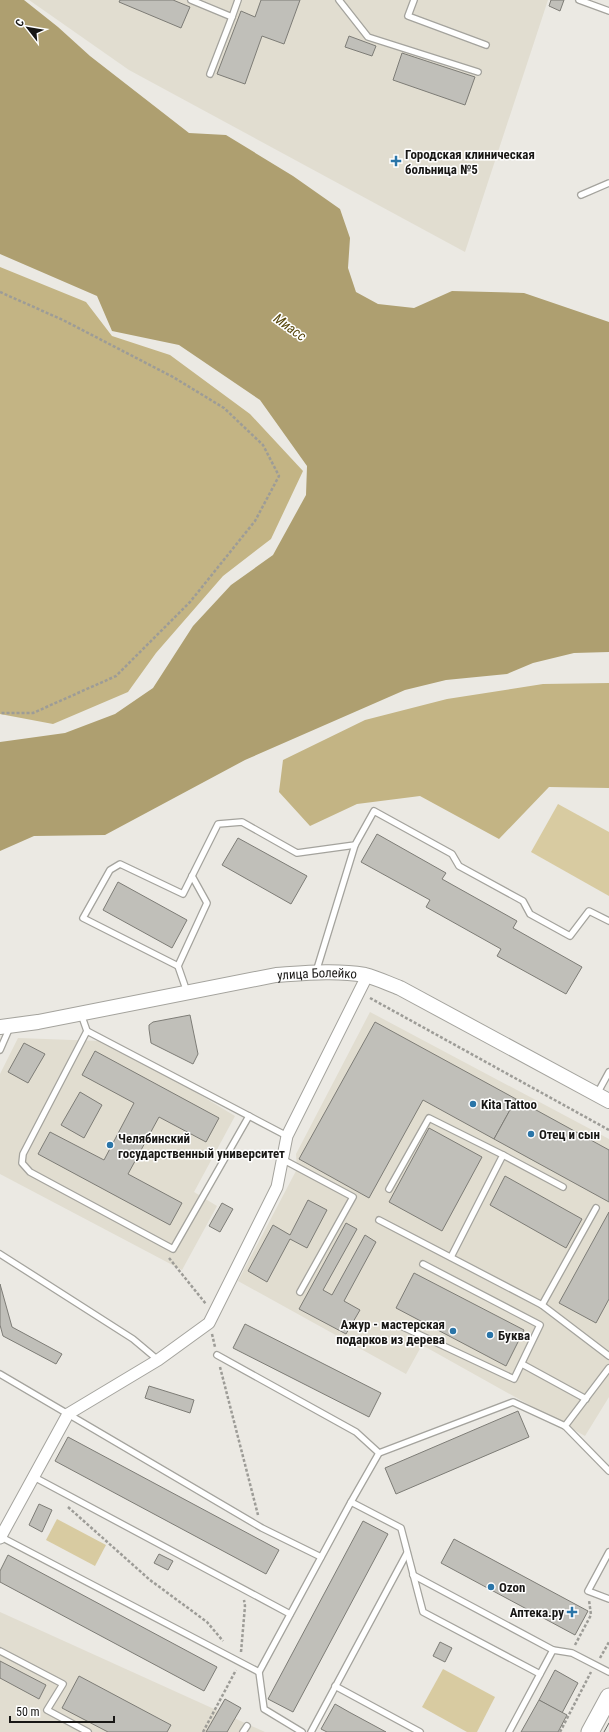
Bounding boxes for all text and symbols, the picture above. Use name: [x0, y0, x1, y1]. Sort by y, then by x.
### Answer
north arrow: [8, 8, 48, 48]
text: С: [13, 17, 27, 29]
place label: Городская клиническая больница №5: [405, 147, 535, 177]
marker: Городская клиническая больница №5: [390, 155, 402, 167]
water label: Миасс: [271, 310, 309, 344]
street label: улица Болейко: [277, 965, 358, 982]
place label: Kita Tattoo: [481, 1097, 538, 1112]
marker: Kita Tattoo: [468, 1099, 478, 1109]
place label: Отец и сын: [539, 1127, 600, 1142]
marker: Отец и сын: [526, 1129, 536, 1139]
place label: Челябинский государственный университет: [118, 1131, 285, 1161]
marker: Челябинский государственный университет: [105, 1140, 115, 1150]
place label: Ажур - мастерская подарков из дерева: [336, 1317, 445, 1347]
marker: Ажур - мастерская подарков из дерева: [448, 1326, 458, 1336]
place label: Буква: [498, 1328, 530, 1343]
marker: Буква: [485, 1330, 495, 1340]
place label: Ozon: [499, 1580, 526, 1595]
marker: Ozon: [486, 1582, 496, 1592]
place label: Аптека.ру: [510, 1605, 564, 1620]
marker: Аптека.ру: [567, 1607, 577, 1617]
scale bar: [10, 1698, 114, 1724]
text: 50 m: [16, 1705, 40, 1719]

